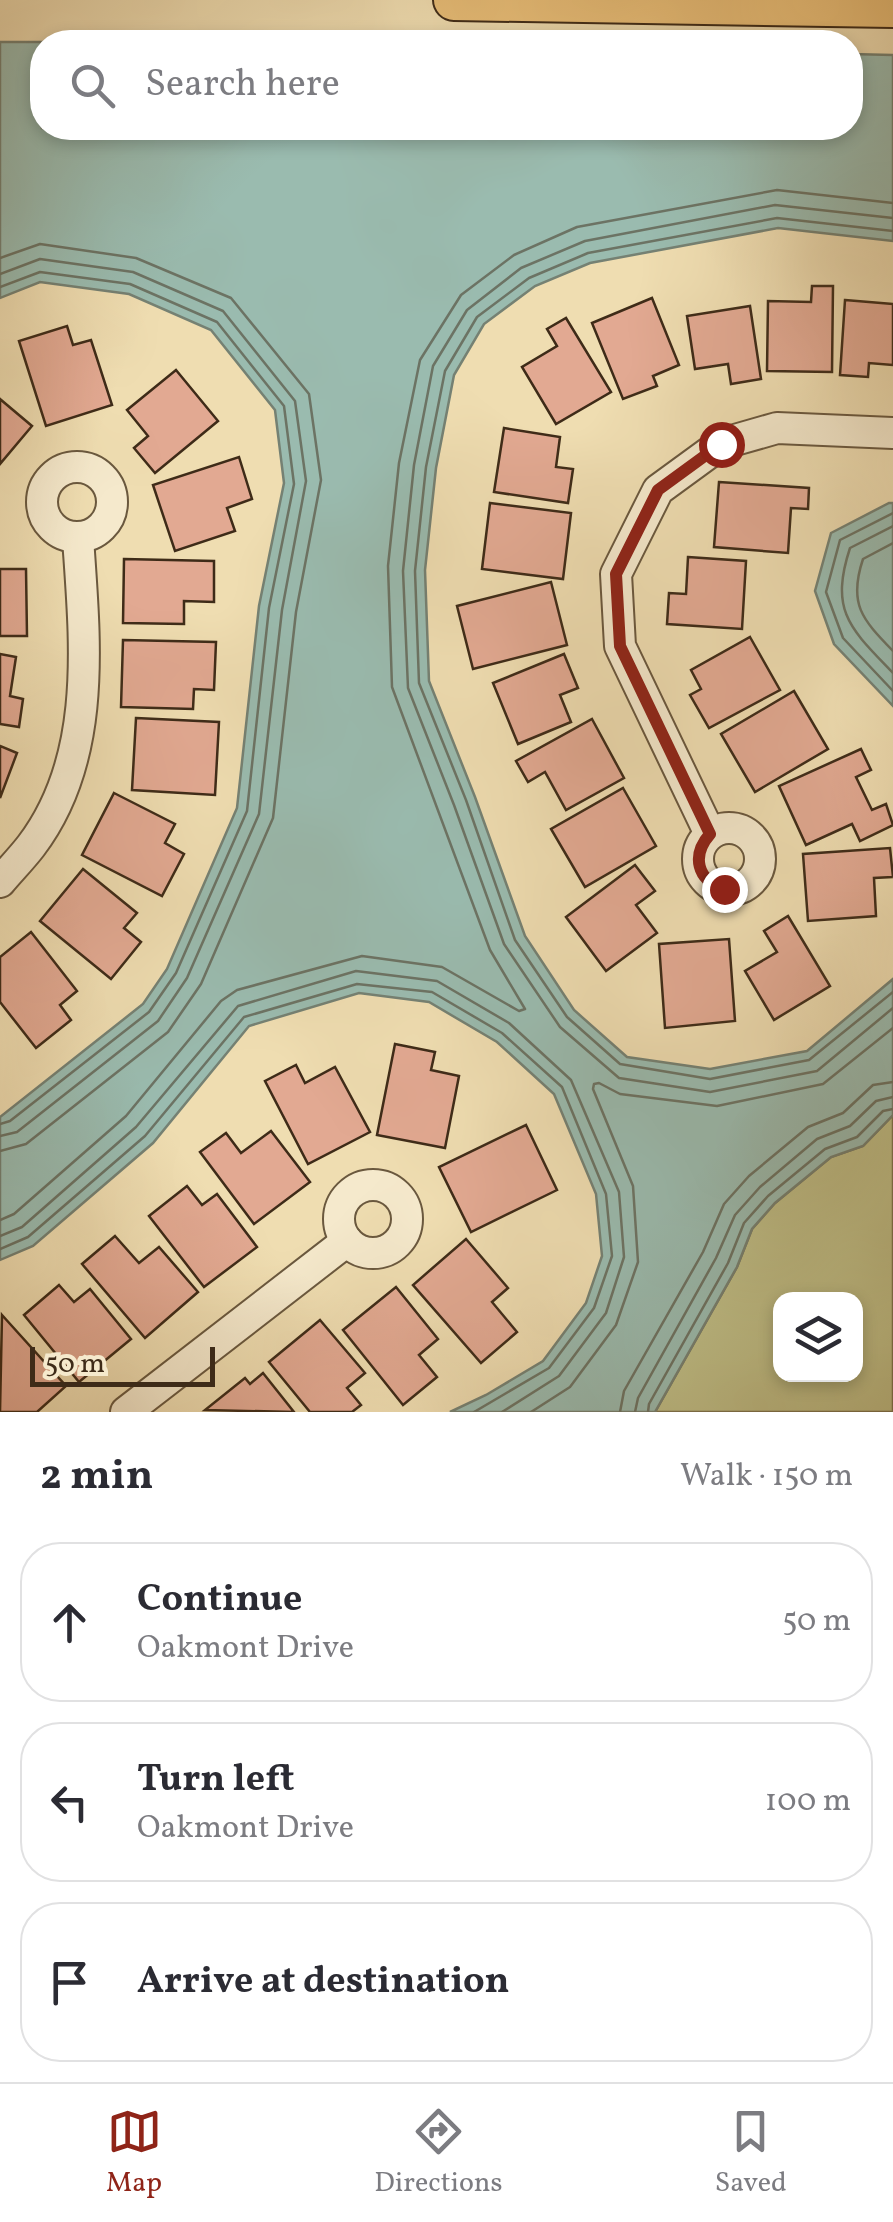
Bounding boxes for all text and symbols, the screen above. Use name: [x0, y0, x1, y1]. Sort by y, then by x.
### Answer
search box: [30, 30, 863, 140]
icon: search: [65, 58, 120, 113]
text: Search here: [145, 59, 340, 112]
route start: [699, 422, 745, 468]
route end: [702, 867, 748, 913]
map controls: [773, 1292, 863, 1382]
button: layers: [773, 1292, 863, 1382]
scale bar: [30, 1342, 215, 1386]
text: 50 m: [45, 1345, 105, 1384]
text: 2 min: [40, 1448, 153, 1507]
text: Walk · 150 m: [680, 1455, 853, 1499]
text: Continue: [137, 1574, 302, 1627]
icon: ahead: [42, 1595, 97, 1650]
text: 50 m: [782, 1600, 851, 1644]
text: Oakmont Drive: [137, 1627, 354, 1671]
text: Turn left: [137, 1754, 294, 1807]
icon: left: [42, 1775, 97, 1830]
text: 100 m: [765, 1780, 851, 1824]
text: Oakmont Drive: [137, 1807, 354, 1851]
icon: arrive: [42, 1955, 97, 2010]
text: Arrive at destination: [137, 1956, 510, 2009]
tab: Map: [106, 2104, 162, 2203]
tab: Directions: [374, 2104, 503, 2203]
tab: Saved: [715, 2104, 787, 2203]

